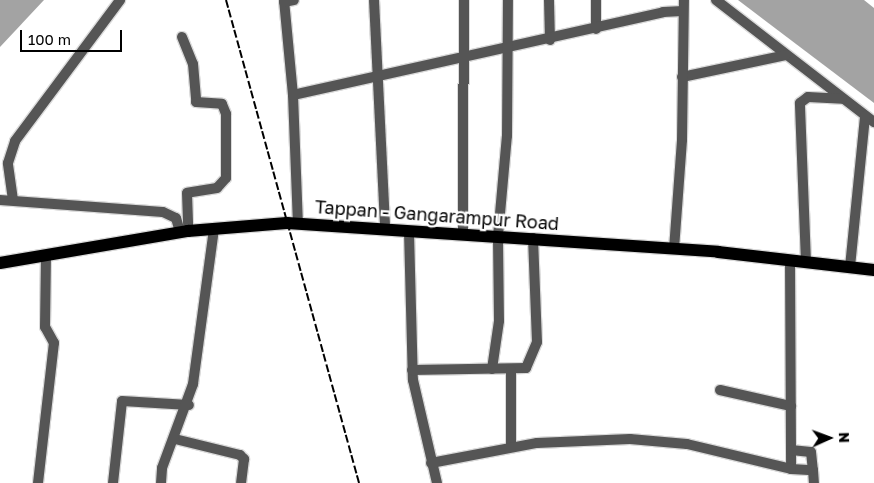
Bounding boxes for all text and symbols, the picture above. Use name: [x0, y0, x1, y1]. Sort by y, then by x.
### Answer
scale bar: [22, 20, 125, 52]
text: 100 m: [28, 30, 71, 48]
street label: Tappan - Gangarampur Road: [314, 196, 560, 234]
north arrow: [804, 413, 854, 463]
text: N: [836, 432, 853, 443]

